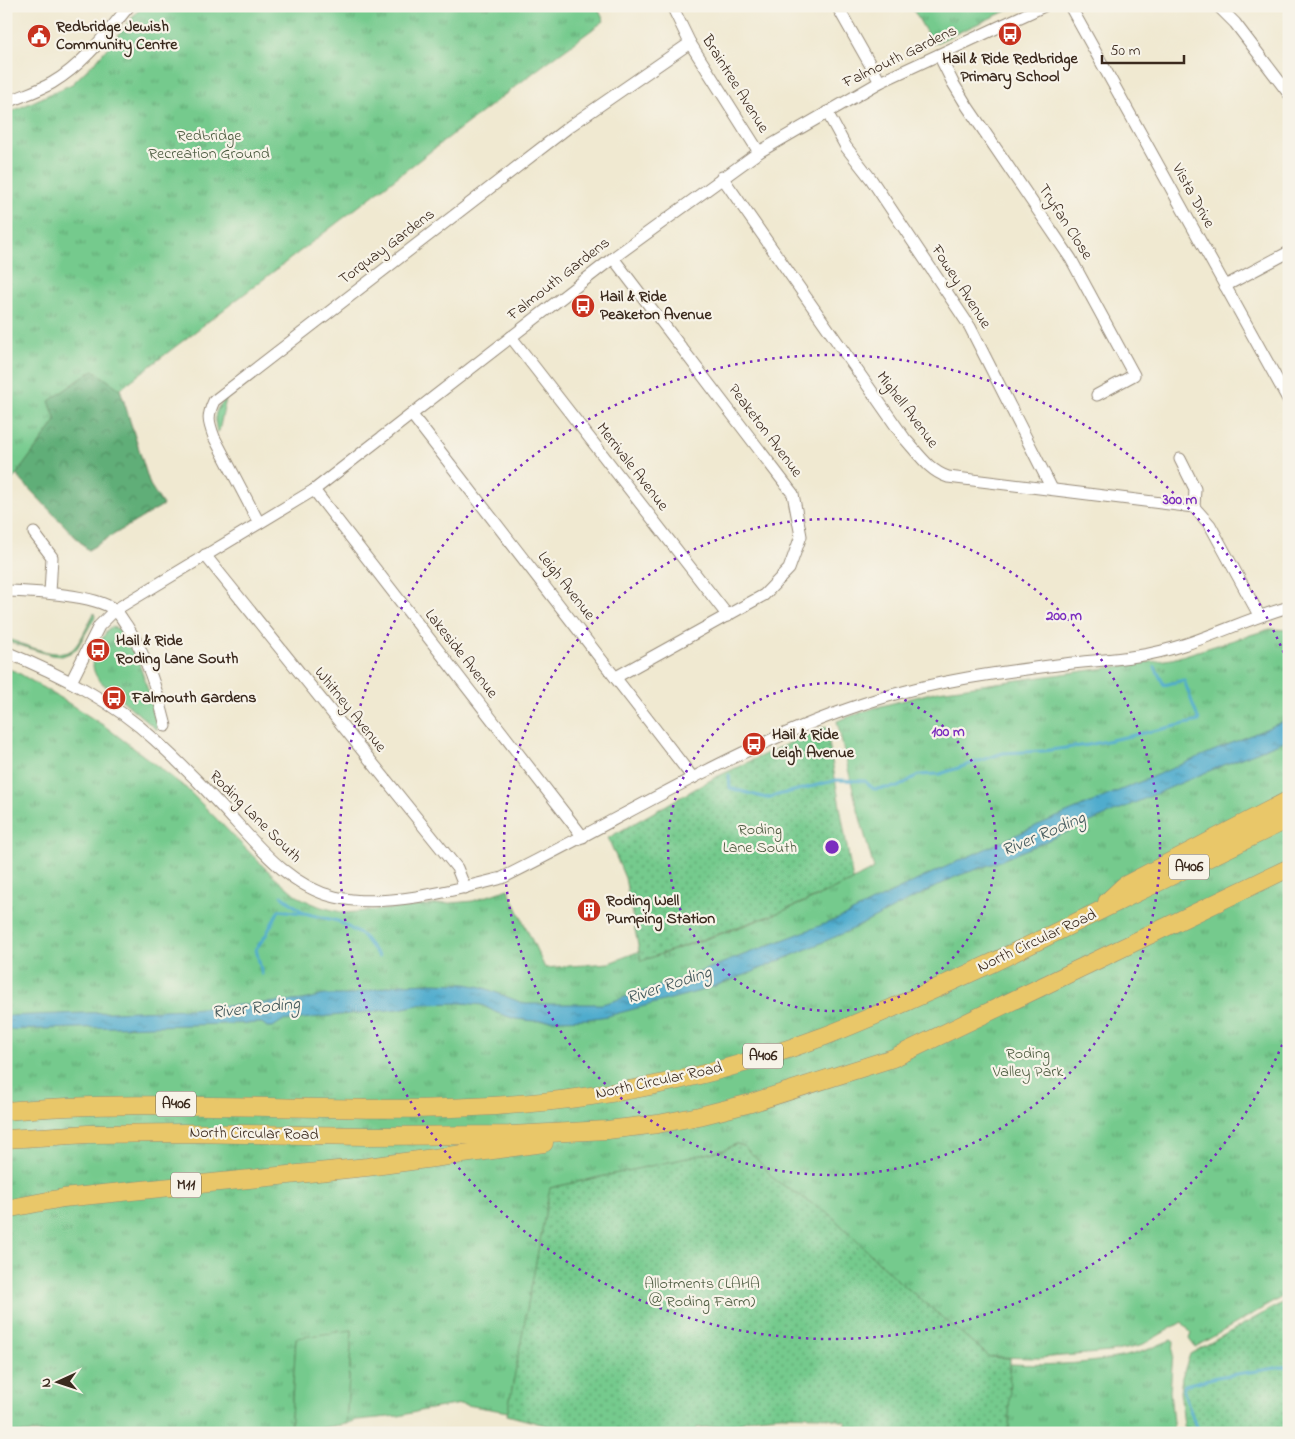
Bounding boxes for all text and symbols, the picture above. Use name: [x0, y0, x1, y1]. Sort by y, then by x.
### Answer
place label: Redbridge Jewish Community Centre: [55, 15, 178, 58]
street label: Falmouth Gardens: [838, 19, 961, 95]
bus stop icon: Hail & Ride Redbridge Primary School: [997, 21, 1023, 47]
public building icon: Redbridge Jewish Community Centre: [26, 23, 52, 49]
street label: Braintree Avenue: [695, 29, 775, 138]
scale bar: [1102, 32, 1185, 64]
text: 50 m: [1110, 40, 1141, 62]
place label: Hail & Ride Redbridge Primary School: [942, 47, 1079, 90]
park label: Redbridge Recreation Ground: [148, 124, 270, 166]
street label: Vista Drive: [1165, 158, 1221, 233]
street label: Tryfan Close: [1031, 179, 1099, 265]
street label: Torquay Gardens: [334, 203, 440, 291]
street label: Falmouth Gardens: [502, 231, 615, 327]
street label: Fowey Avenue: [924, 240, 998, 334]
place label: Hail & Ride Peaketon Avenue: [600, 285, 713, 327]
bus stop icon: Hail & Ride Peaketon Avenue: [570, 293, 596, 319]
street label: Mighell Avenue: [870, 366, 945, 454]
street label: Peaketon Avenue: [722, 379, 809, 483]
street label: Merrivale Avenue: [590, 418, 675, 517]
text: 300 m: [1162, 489, 1198, 511]
street label: Leigh Avenue: [531, 546, 601, 626]
street label: Lakeside Avenue: [418, 604, 504, 704]
text: 200 m: [1045, 605, 1082, 627]
place label: Hail & Ride Roding Lane South: [115, 629, 239, 672]
bus stop icon: Hail & Ride Roding Lane South: [85, 637, 111, 663]
street label: Whitney Avenue: [308, 662, 393, 759]
bus stop icon: Falmouth Gardens: [101, 685, 127, 711]
place label: Falmouth Gardens: [131, 686, 256, 710]
text: 100 m: [931, 721, 965, 743]
place label: Hail & Ride Leigh Avenue: [772, 723, 855, 766]
bus stop icon: Hail & Ride Leigh Avenue: [741, 731, 767, 757]
street label: Roding Lane South: [203, 765, 307, 869]
water label: River Roding: [998, 805, 1091, 864]
park label: Roding Lane South: [723, 818, 797, 860]
centre of rings: [823, 838, 841, 856]
road number: A406: [1169, 854, 1209, 880]
place label: Roding Well Pumping Station: [605, 889, 715, 932]
building icon: Roding Well Pumping Station: [576, 897, 602, 923]
street label: North Circular Road: [973, 903, 1101, 979]
water label: River Roding: [623, 960, 716, 1012]
water label: River Roding: [211, 991, 302, 1027]
park label: Roding Valley Park: [992, 1042, 1064, 1084]
road number: A406: [743, 1044, 783, 1068]
street label: North Circular Road: [593, 1056, 725, 1106]
road number: A406: [156, 1092, 196, 1116]
street label: North Circular Road: [189, 1121, 319, 1147]
road number: M11: [171, 1172, 201, 1198]
park label: Allotments (LAHA @ Roding Farm): [644, 1272, 760, 1314]
north arrow: [32, 1356, 82, 1406]
text: N: [36, 1377, 57, 1388]

